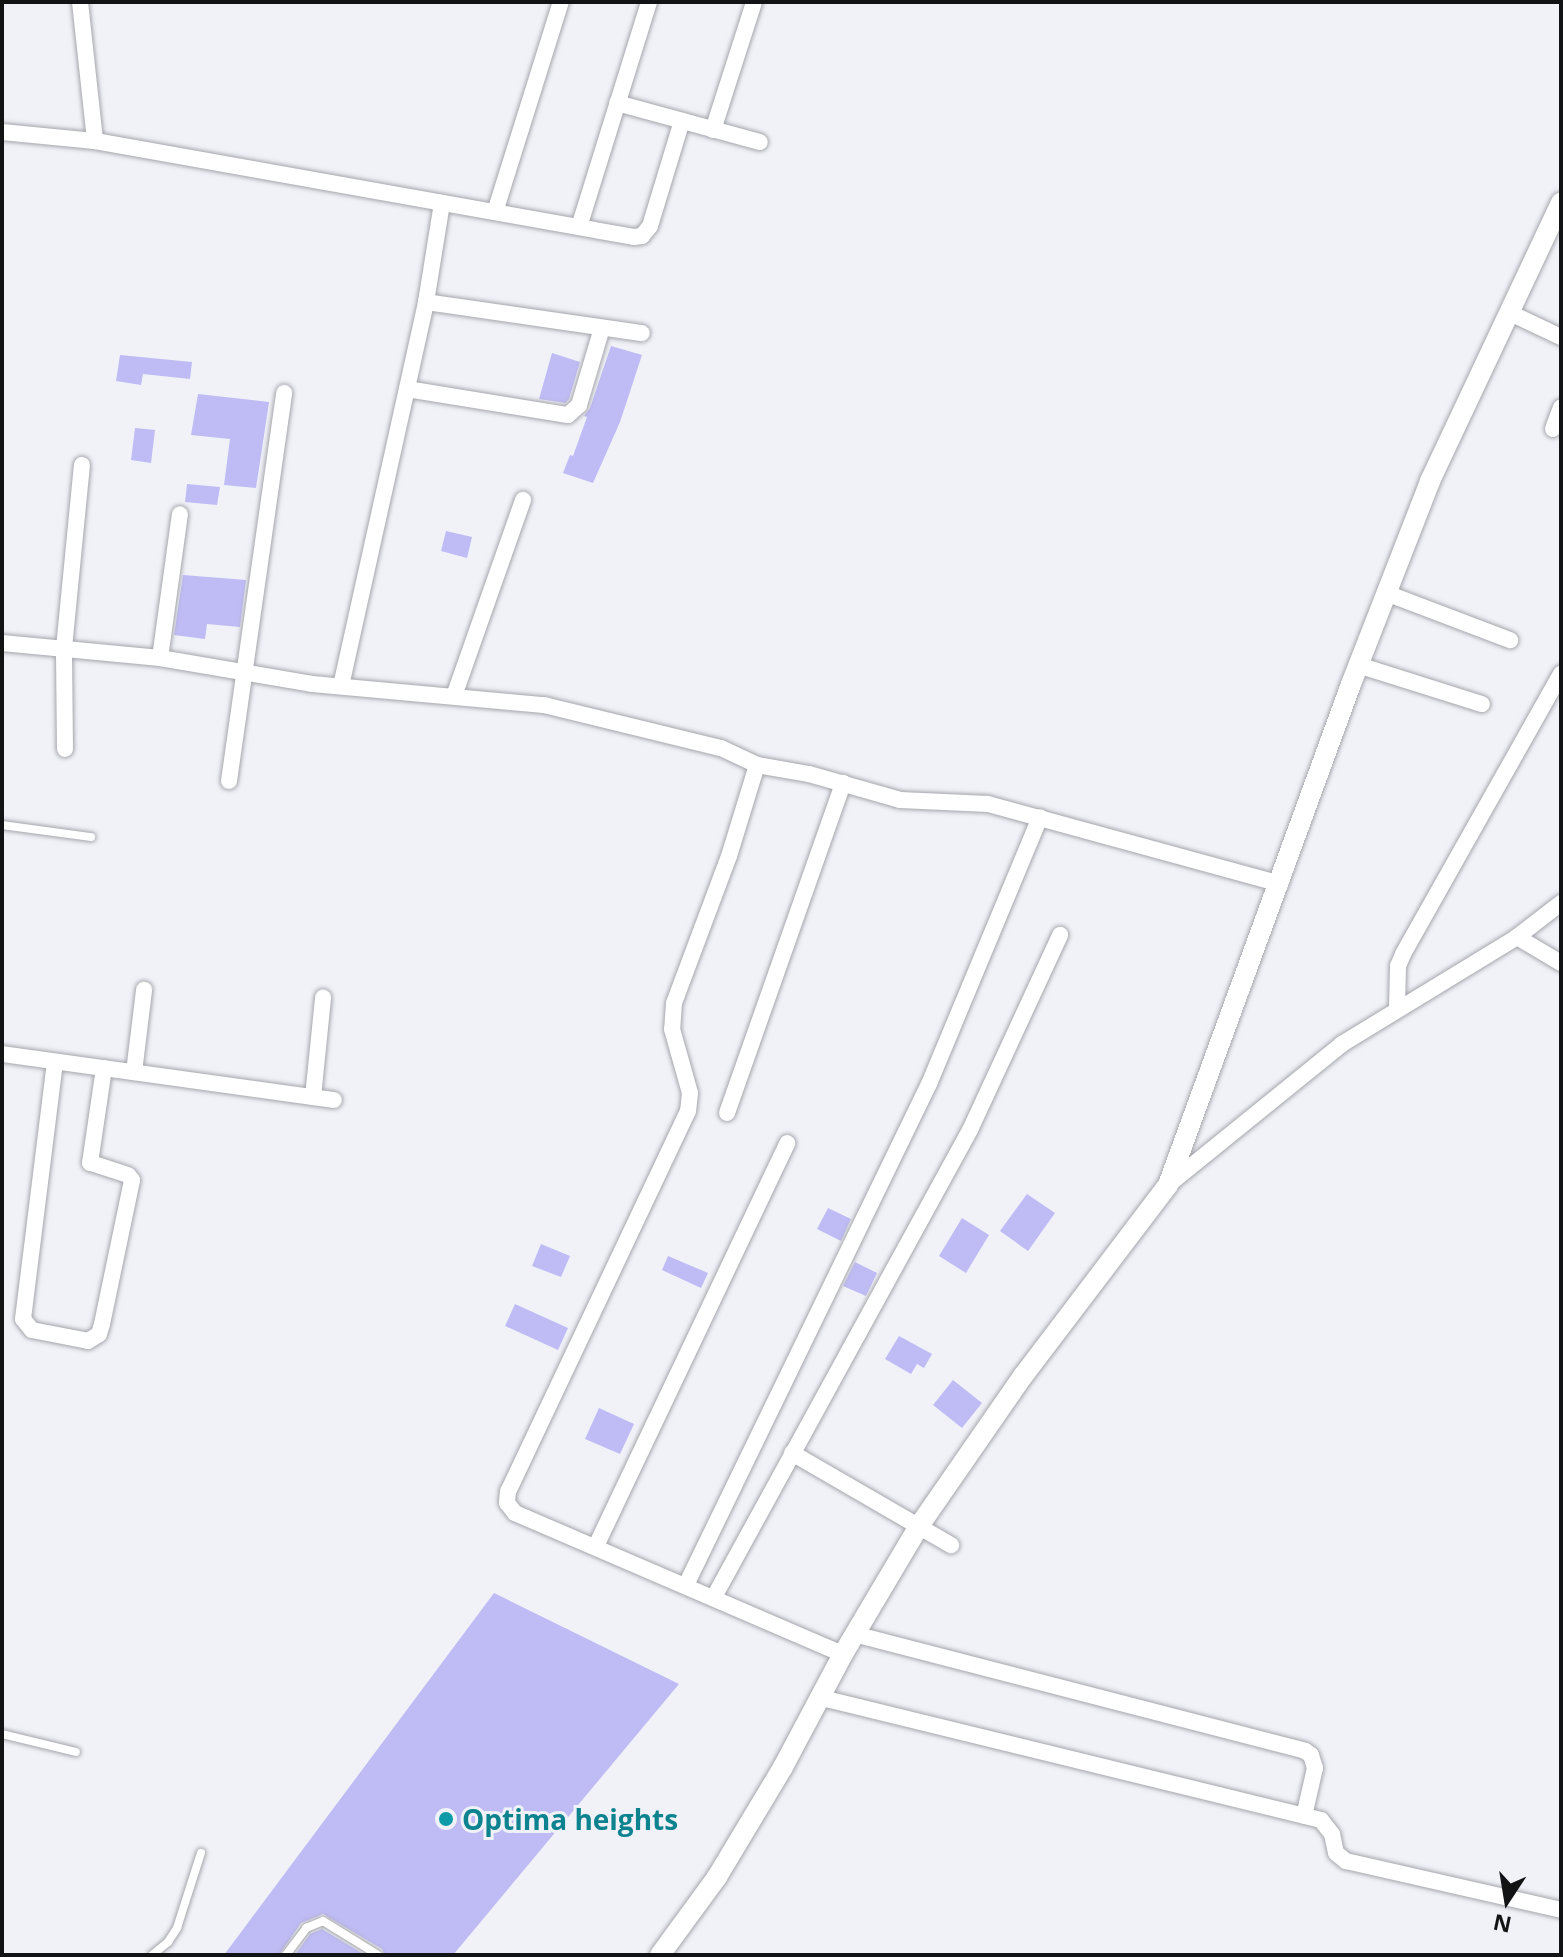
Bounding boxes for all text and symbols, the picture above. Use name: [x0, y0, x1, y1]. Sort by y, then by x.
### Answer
place label: Optima heights: [462, 1802, 678, 1836]
marker: Optima heights: [437, 1810, 455, 1828]
north arrow: [1467, 1861, 1547, 1941]
text: N: [1490, 1908, 1514, 1941]

